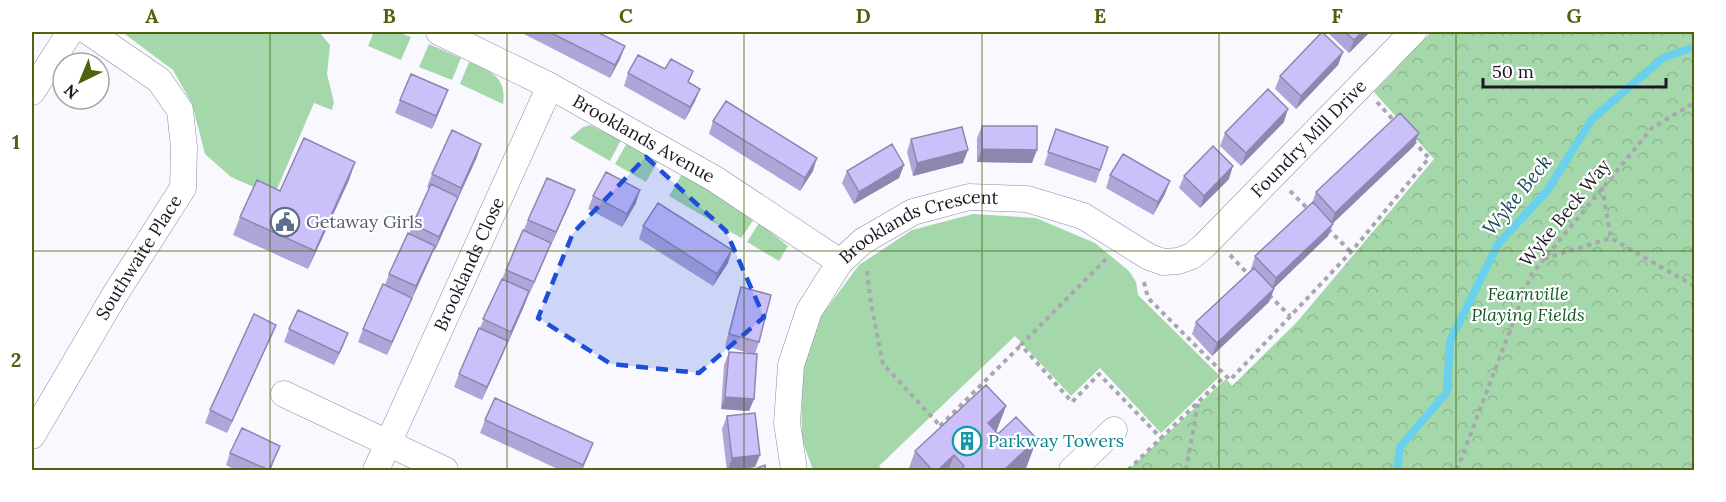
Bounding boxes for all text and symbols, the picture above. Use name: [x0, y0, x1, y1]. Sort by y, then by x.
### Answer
text: A: [145, 3, 159, 28]
text: B: [382, 3, 396, 28]
text: C: [619, 3, 633, 28]
text: D: [855, 3, 871, 28]
text: E: [1094, 3, 1106, 28]
text: F: [1331, 3, 1343, 28]
text: G: [1566, 3, 1582, 28]
north arrow: [51, 51, 111, 111]
scale bar: [1483, 51, 1666, 89]
text: 50 m: [1492, 60, 1534, 83]
street label: Foundry Mill Drive: [1246, 74, 1371, 202]
text: N: [59, 80, 82, 104]
street label: Brooklands Avenue: [569, 89, 719, 188]
text: 1: [12, 129, 20, 154]
water label: Wyke Beck: [1477, 149, 1557, 240]
street label: Wyke Beck Way: [1514, 154, 1615, 271]
street label: Brooklands Crescent: [834, 185, 999, 268]
street label: Southwaite Place: [90, 190, 187, 324]
street label: Brooklands Close: [429, 193, 509, 335]
public building icon: Getaway Girls: [269, 206, 301, 238]
place label: Getaway Girls: [306, 210, 423, 233]
park label: Fearnville Playing Fields: [1471, 282, 1585, 326]
text: 2: [11, 347, 21, 372]
building icon: Parkway Towers: [951, 425, 983, 457]
place label: Parkway Towers: [988, 429, 1124, 452]

